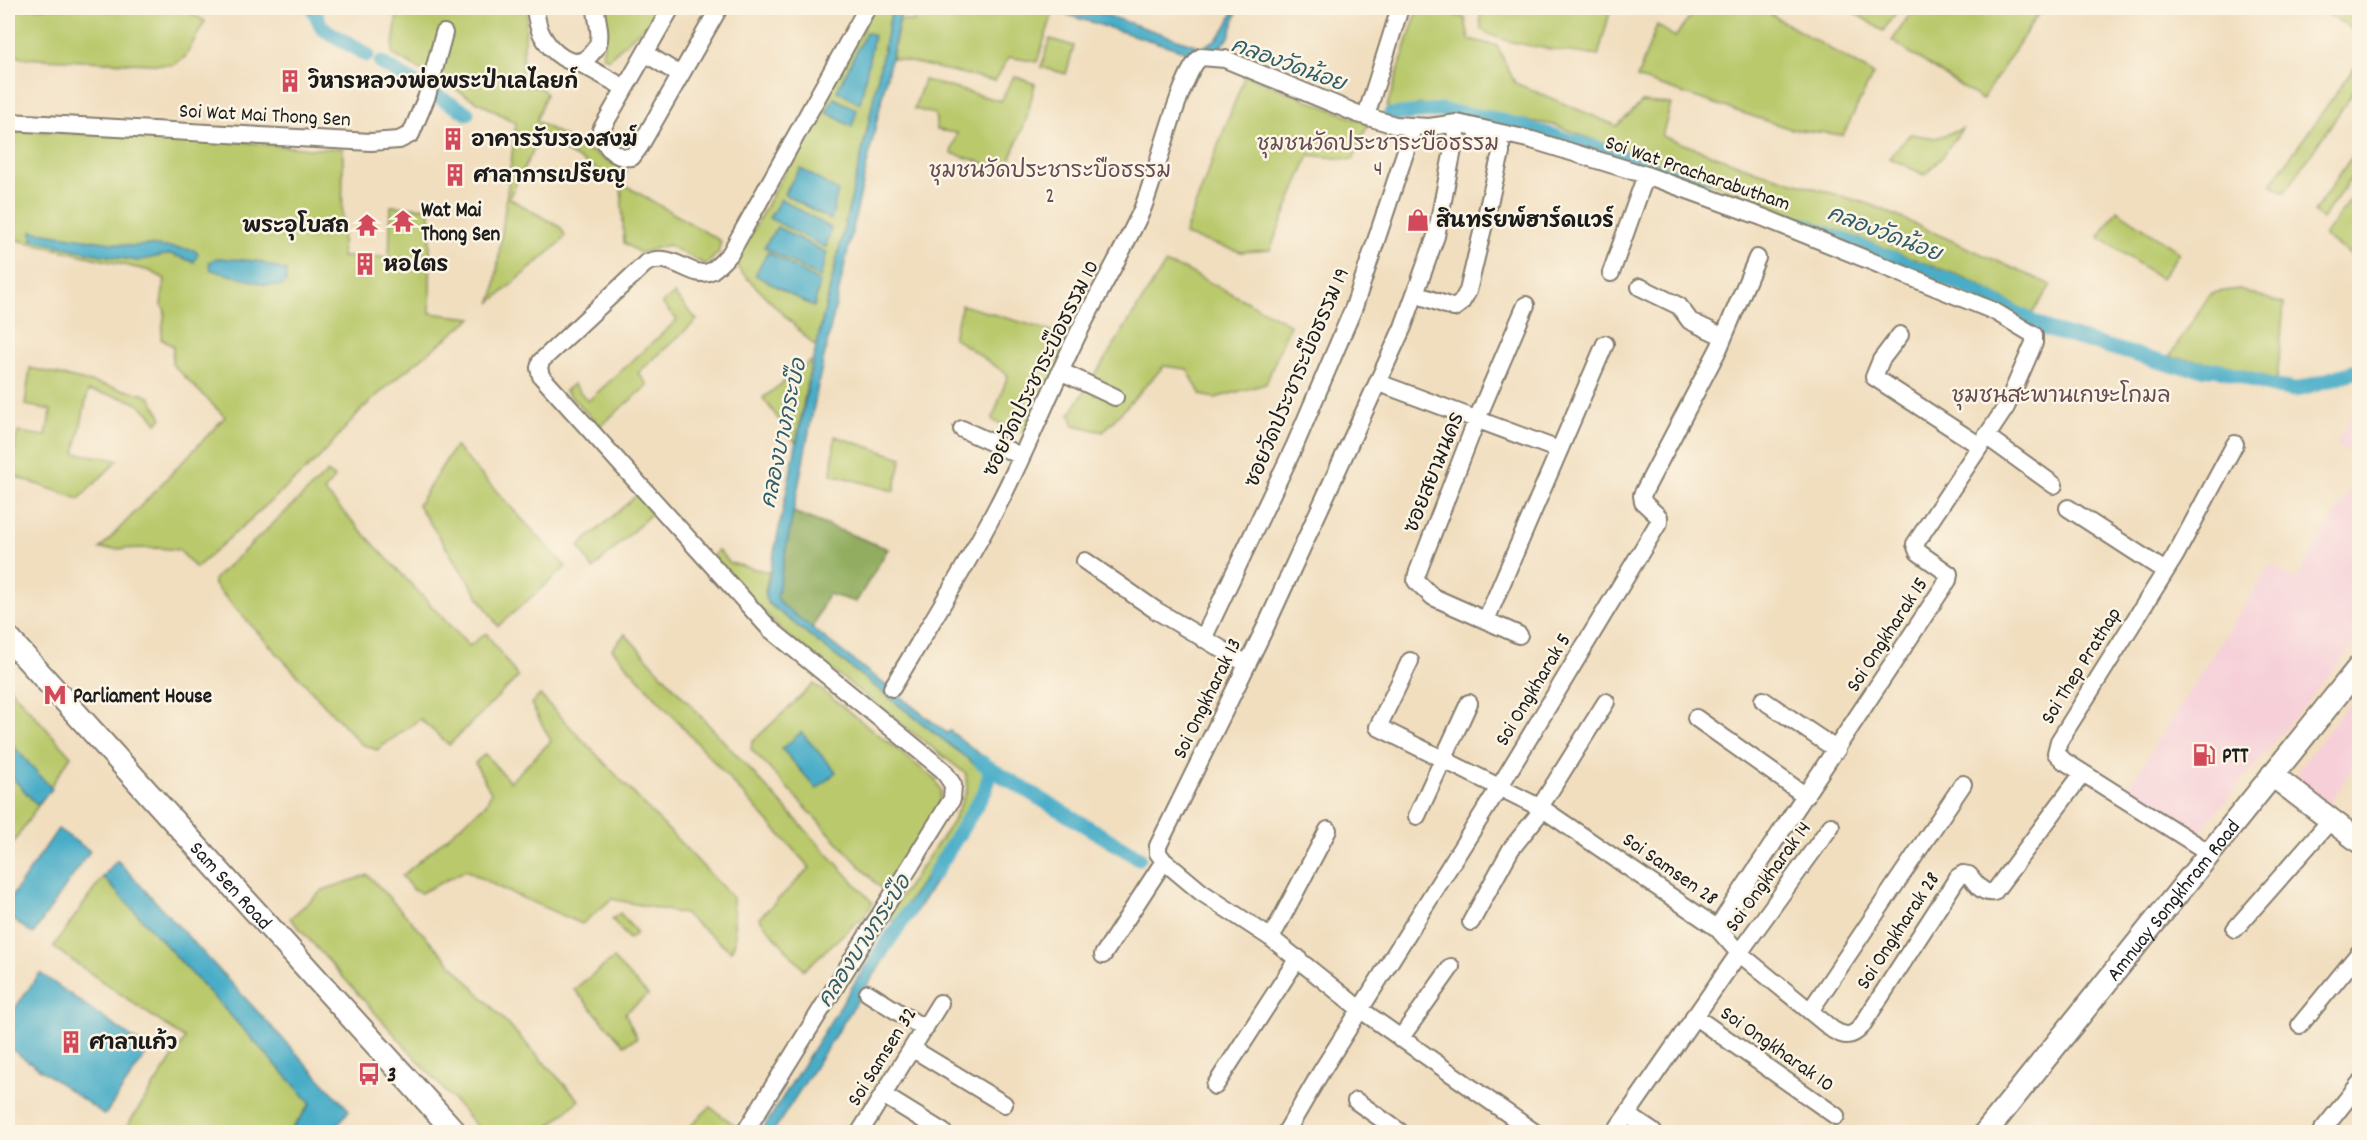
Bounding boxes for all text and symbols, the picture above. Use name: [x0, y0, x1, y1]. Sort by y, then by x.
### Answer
water label: คลองวัดน้อย: [1226, 30, 1351, 102]
place label: วิหารหลวงพ่อพระป่าเลไลยก์: [308, 66, 578, 99]
building icon: วิหารหลวงพ่อพระป่าเลไลยก์: [277, 68, 303, 94]
street label: Soi Wat Mai Thong Sen: [178, 98, 351, 136]
place label: อาคารรับรองสงฆ์: [471, 124, 638, 157]
building icon: อาคารรับรองสงฆ์: [440, 126, 466, 152]
district label: ชุมชนวัดประชาระบือธรรม 4: [1257, 129, 1499, 186]
street label: Soi Wat Pracharabutham: [1600, 129, 1794, 221]
district label: ชุมชนวัดประชาระบือธรรม 2: [929, 156, 1171, 213]
place label: ศาลาการเปรียญ: [473, 161, 626, 193]
building icon: ศาลาการเปรียญ: [442, 162, 468, 188]
place label: Wat Mai Thong Sen: [421, 197, 501, 251]
water label: คลองวัดน้อย: [1822, 198, 1947, 272]
place label: สินทรัยพ์ฮาร์ดแวร์: [1436, 205, 1614, 238]
shop icon: สินทรัยพ์ฮาร์ดแวร์: [1405, 207, 1431, 233]
temple icon: Wat Mai Thong Sen: [390, 208, 416, 234]
place label: พระอุโบสถ: [242, 210, 349, 243]
temple icon: พระอุโบสถ: [354, 212, 380, 238]
place label: หอไตร: [383, 249, 448, 282]
building icon: หอไตร: [352, 251, 378, 277]
street label: ซอยวัดประชาระบือธรรม 10: [977, 256, 1108, 483]
street label: ซอยวัดประชาระบือธรรม 19: [1239, 264, 1359, 493]
water label: คลองบางกระบือ: [753, 355, 817, 511]
district label: ชุมชนสะพานเกษะโกมล: [1951, 380, 2171, 413]
street label: ซอยสยามนคร: [1398, 408, 1474, 538]
street label: Soi Ongkharak 15: [1840, 572, 1937, 699]
street label: Soi Thep Prathap: [2035, 602, 2131, 731]
street label: Soi Ongkharak 5: [1489, 628, 1580, 753]
street label: Soi Ongkharak 13: [1166, 634, 1251, 765]
metro station icon: Parliament House: [42, 682, 68, 708]
place label: Parliament House: [73, 683, 212, 713]
fuel station icon: PTT: [2191, 742, 2217, 768]
place label: PTT: [2222, 743, 2249, 773]
street label: Amnuay Songkhram Road: [2101, 814, 2249, 989]
street label: Soi Ongkharak 14: [1719, 816, 1820, 939]
street label: Soi Samsen 28: [1615, 826, 1723, 915]
street label: Sam Sen Road: [181, 836, 277, 938]
street label: Soi Ongkharak 28: [1850, 867, 1949, 996]
water label: คลองบางกระบือ: [811, 868, 921, 1014]
street label: Soi Ongkharak 10: [1713, 1000, 1840, 1101]
street label: Soi Samsen 32: [841, 1002, 926, 1113]
place label: ศาลาแก้ว: [89, 1028, 177, 1060]
building icon: ศาลาแก้ว: [58, 1029, 84, 1055]
bus stop icon: 3: [356, 1061, 382, 1087]
place label: 3: [387, 1062, 396, 1092]

